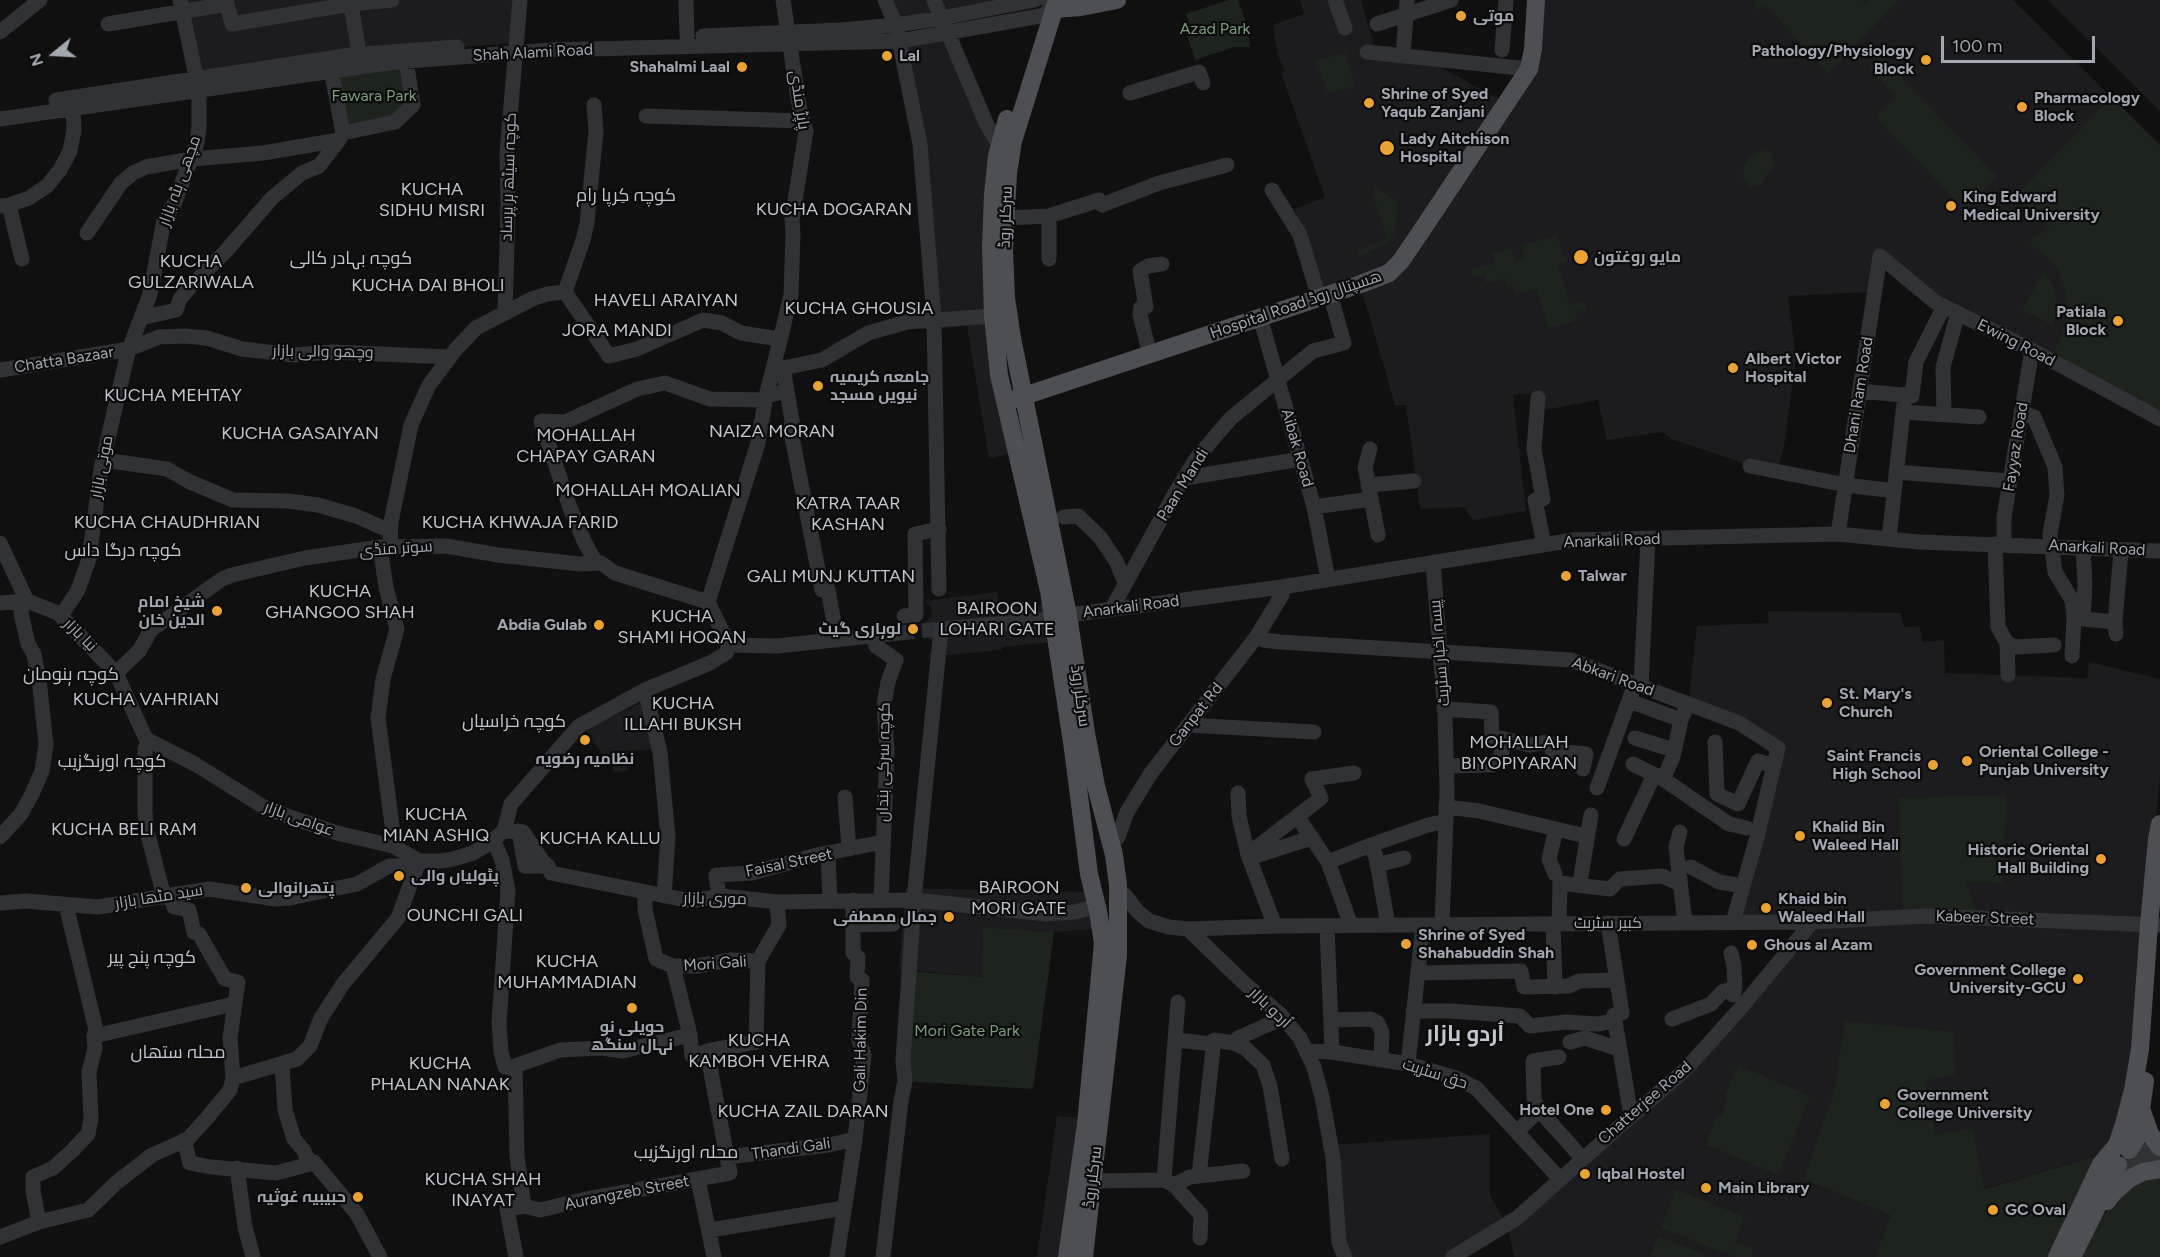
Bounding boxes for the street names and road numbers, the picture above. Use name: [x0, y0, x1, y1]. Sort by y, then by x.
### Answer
street label: Shah Alami Road: [472, 40, 594, 66]
street label: پاپڑ منڈی: [785, 69, 813, 131]
street label: کوچہ سیٹھ ہر پرساد: [497, 112, 521, 242]
street label: مچھی ہٹہ بازار: [155, 133, 205, 229]
street label: سرکلر روڈ: [995, 186, 1017, 248]
street label: Hospital Road ھسپتال روڈ: [1208, 267, 1384, 343]
street label: Ewing Road: [1974, 315, 2058, 371]
street label: Dhani Ram Road: [1840, 336, 1878, 454]
street label: وچھو والی بازار: [272, 342, 374, 362]
street label: Chatta Bazaar: [13, 343, 115, 377]
street label: Fayyaz Road: [1999, 401, 2033, 493]
street label: Aibak Road: [1277, 407, 1317, 489]
street label: موتی بازار: [87, 434, 117, 500]
street label: Paan Mandi: [1153, 445, 1213, 525]
street label: Anarkali Road: [1563, 530, 1661, 552]
street label: Anarkali Road: [2048, 536, 2146, 560]
street label: سوتر منڈی: [359, 537, 433, 561]
street label: Anarkali Road: [1082, 592, 1180, 622]
street label: پیسہ اخبار سٹریٹ: [1426, 599, 1454, 707]
street label: نیا بازار: [59, 614, 101, 656]
street label: Abkari Road: [1569, 653, 1657, 701]
street label: سرکلر روڈ: [1066, 664, 1094, 728]
street label: Ganpat Rd: [1165, 679, 1227, 751]
street label: کوچہ سرکی بنداں: [873, 702, 895, 822]
street label: عوامی بازار: [261, 797, 337, 841]
street label: Faisal Street: [744, 844, 834, 882]
street label: سید مٹھا بازار: [114, 881, 204, 913]
street label: موری بازار: [683, 889, 747, 909]
street label: Kabeer Street: [1935, 907, 2035, 929]
street label: کبیر سٹریٹ: [1574, 913, 1642, 933]
street label: Mori Gali: [683, 952, 747, 976]
street label: اُردو بازار: [1245, 984, 1295, 1032]
street label: Gali Hakim Din: [850, 988, 872, 1092]
street label: حق سٹریت: [1400, 1054, 1470, 1094]
street label: Chatterjee Road: [1594, 1057, 1696, 1149]
street label: Thandi Gali: [750, 1134, 832, 1164]
street label: سرکلر روڈ: [1080, 1145, 1106, 1209]
street label: Aurangzeb Street: [563, 1172, 691, 1214]

